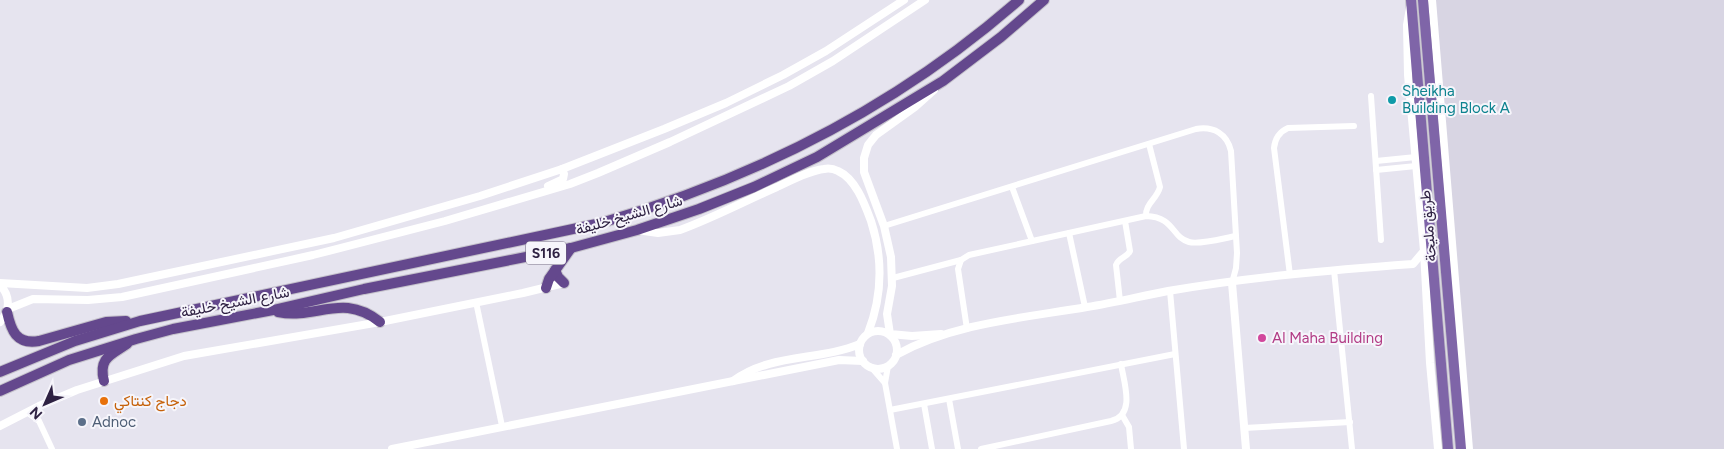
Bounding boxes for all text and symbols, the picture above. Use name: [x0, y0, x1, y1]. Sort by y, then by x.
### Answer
place label: Sheikha Building Block A: [1402, 82, 1510, 117]
marker: Sheikha Building Block A: [1386, 94, 1398, 106]
street label: طريق مليحة: [1416, 189, 1441, 263]
street label: شارع الشيخ خليفة: [574, 191, 685, 241]
road number: S116: [526, 242, 566, 264]
street label: شارع الشيخ خليفة: [179, 283, 291, 323]
place label: Al Maha Building: [1272, 329, 1383, 347]
marker: Al Maha Building: [1256, 332, 1268, 344]
north arrow: [20, 379, 70, 429]
place label: دجاج كنتاكي: [114, 392, 187, 414]
marker: دجاج كنتاكي: [98, 395, 110, 407]
text: N: [26, 403, 46, 423]
place label: Adnoc: [92, 413, 136, 431]
marker: Adnoc: [76, 416, 88, 428]

